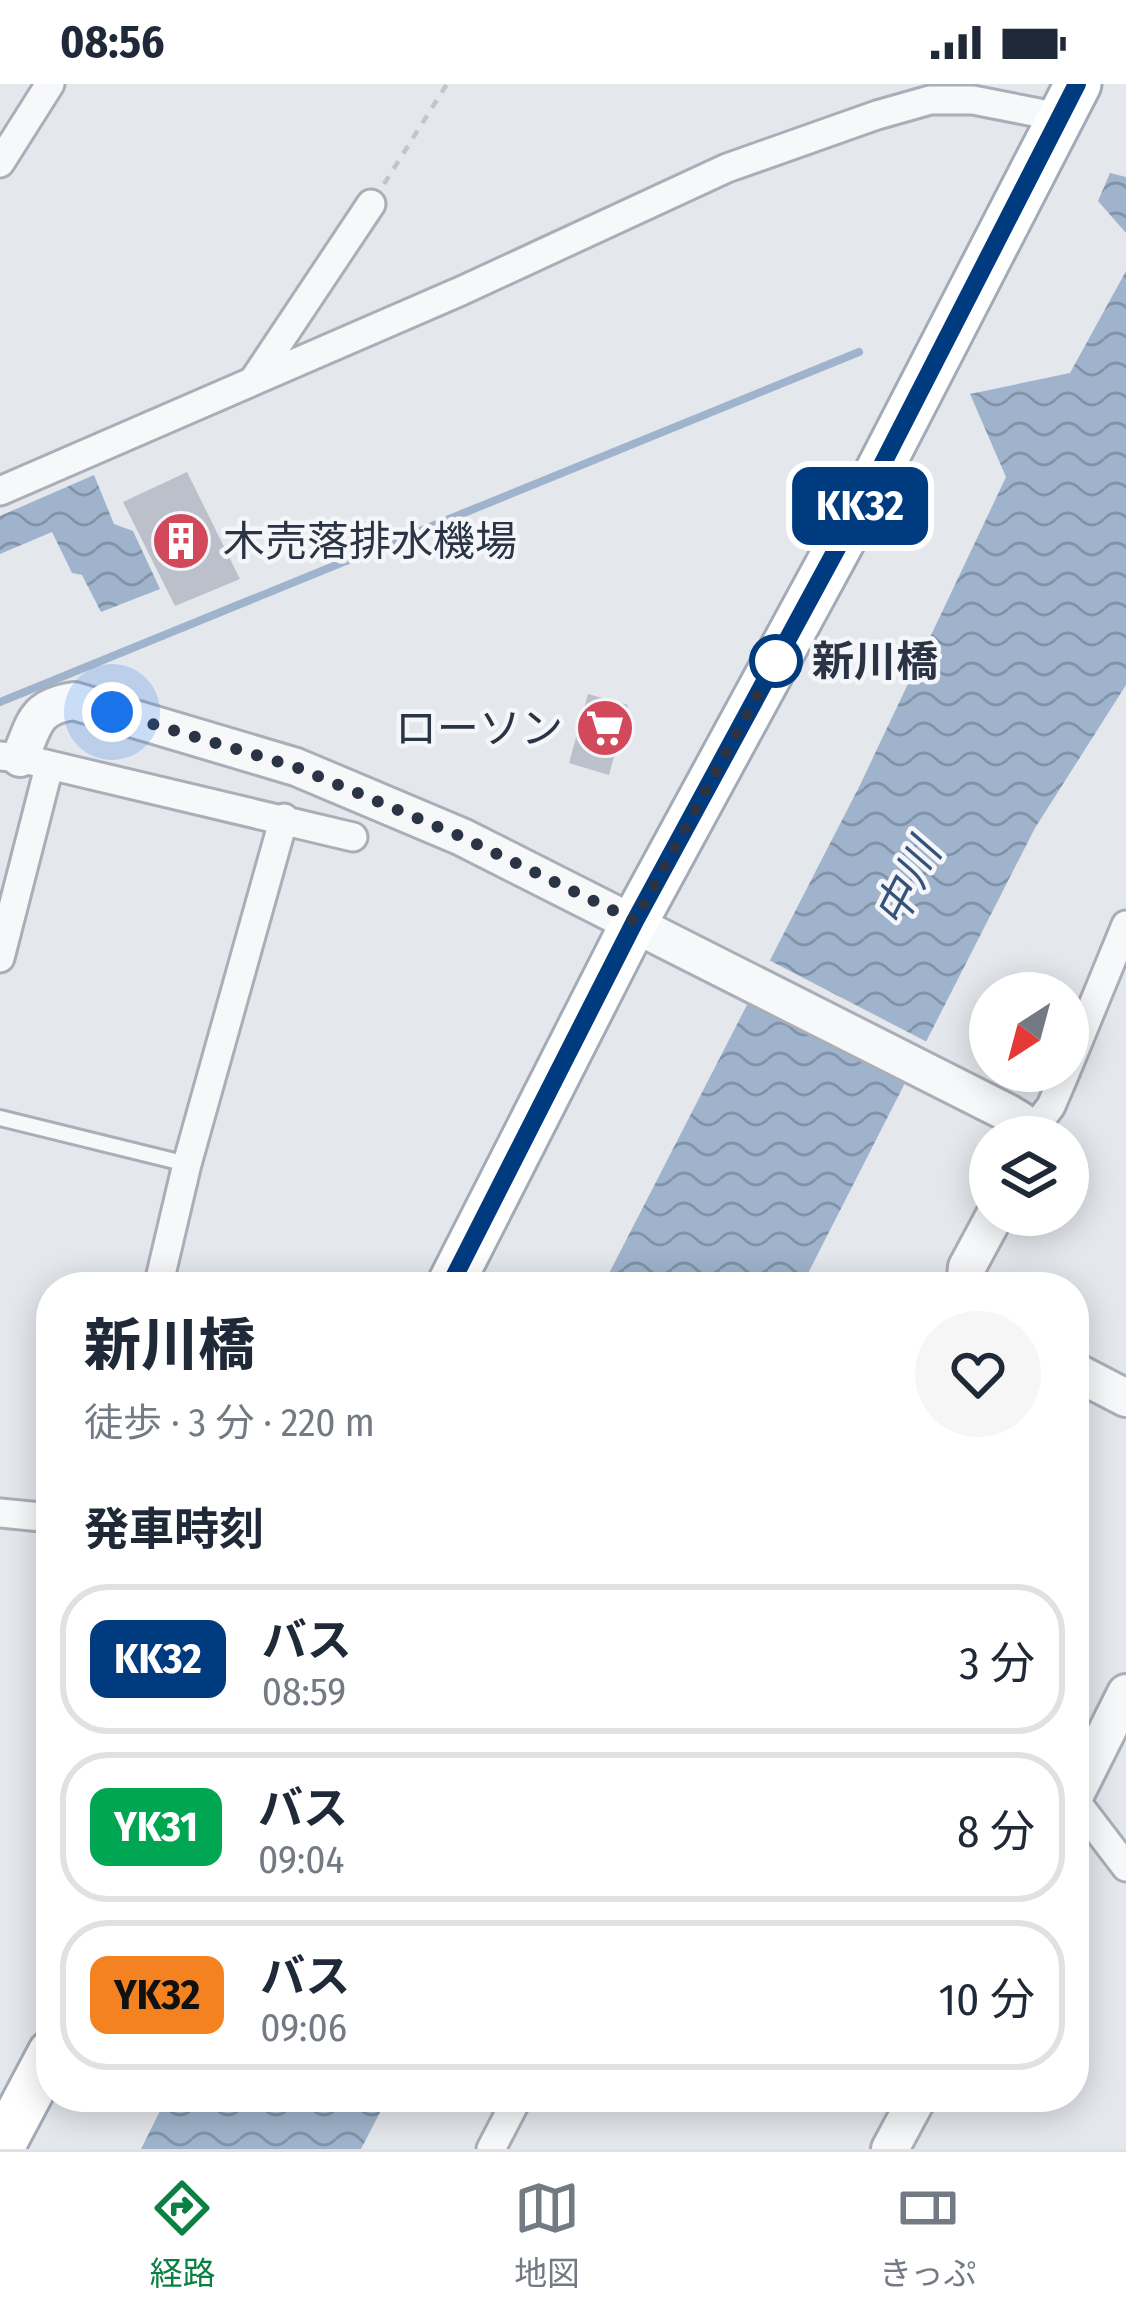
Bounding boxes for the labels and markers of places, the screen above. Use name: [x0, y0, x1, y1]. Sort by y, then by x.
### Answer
building icon: 木売落排水機場: [150, 510, 212, 572]
place label: 木売落排水機場: [223, 517, 517, 567]
marker: 新川橋: [751, 636, 801, 686]
place label: 新川橋: [812, 637, 938, 687]
supermarket icon: ローソン: [574, 697, 636, 759]
place label: ローソン: [395, 704, 563, 754]

